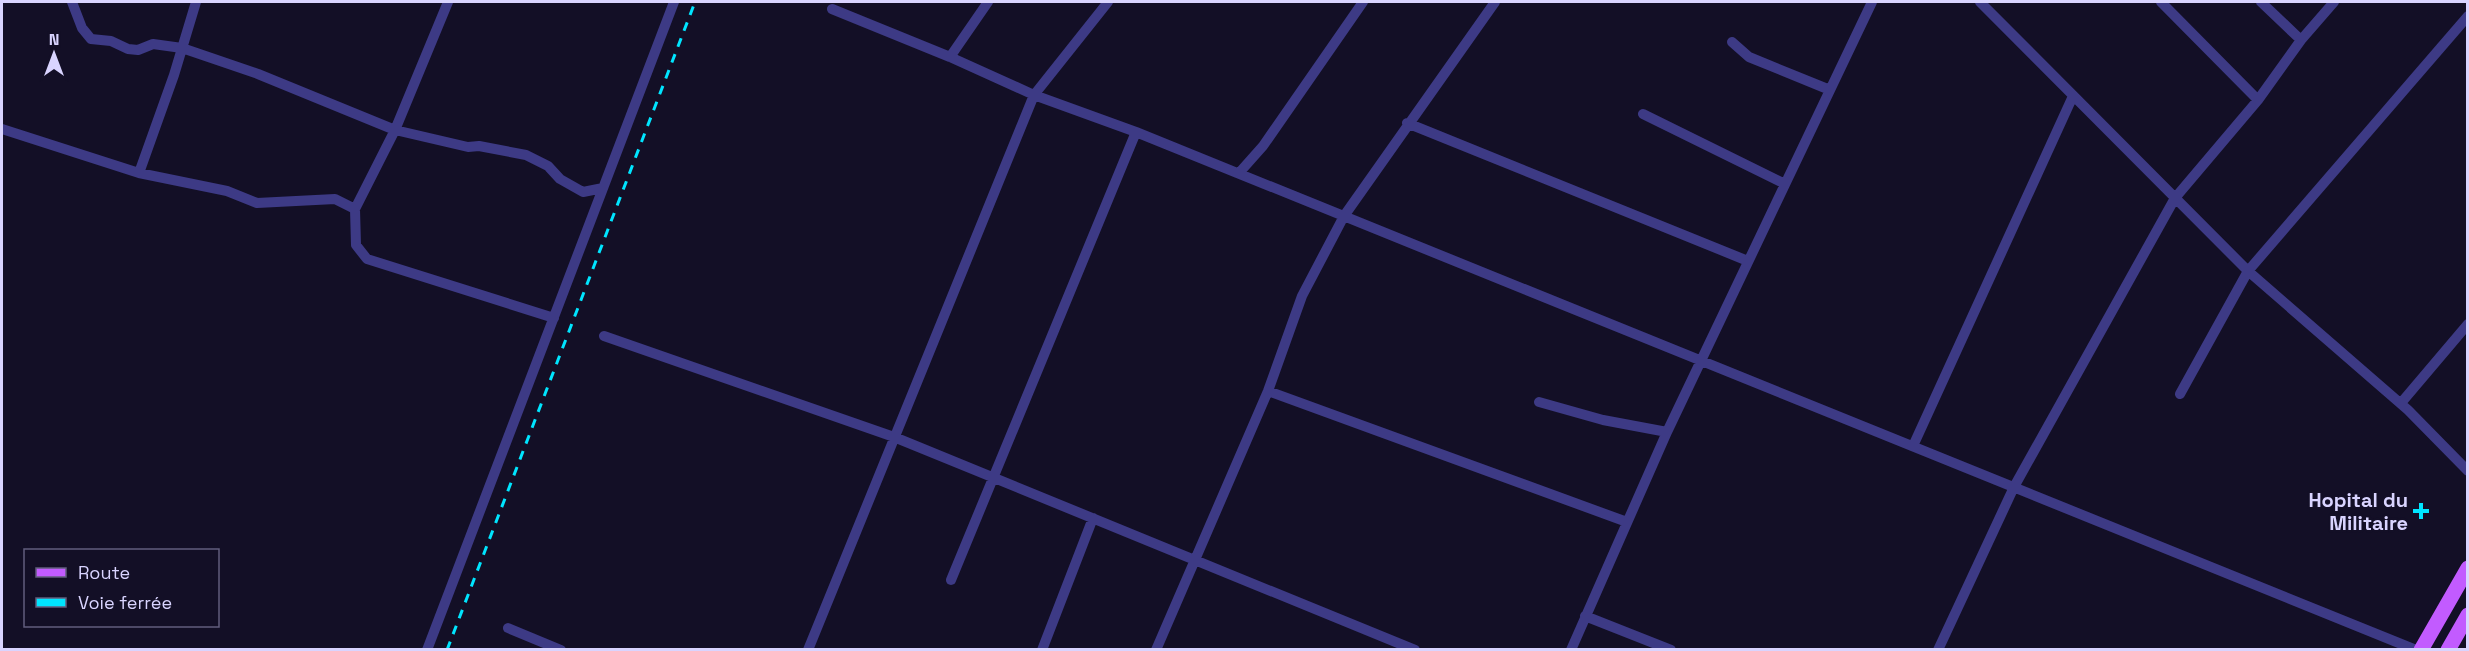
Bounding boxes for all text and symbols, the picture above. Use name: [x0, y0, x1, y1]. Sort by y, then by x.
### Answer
north arrow: [24, 24, 84, 84]
text: N: [49, 29, 59, 50]
place label: Hopital du Militaire: [2308, 487, 2408, 536]
marker: Hopital du Militaire: [2412, 502, 2430, 520]
legend: [24, 549, 219, 627]
text: Route: [78, 561, 130, 584]
text: Voie ferrée: [78, 591, 172, 614]

